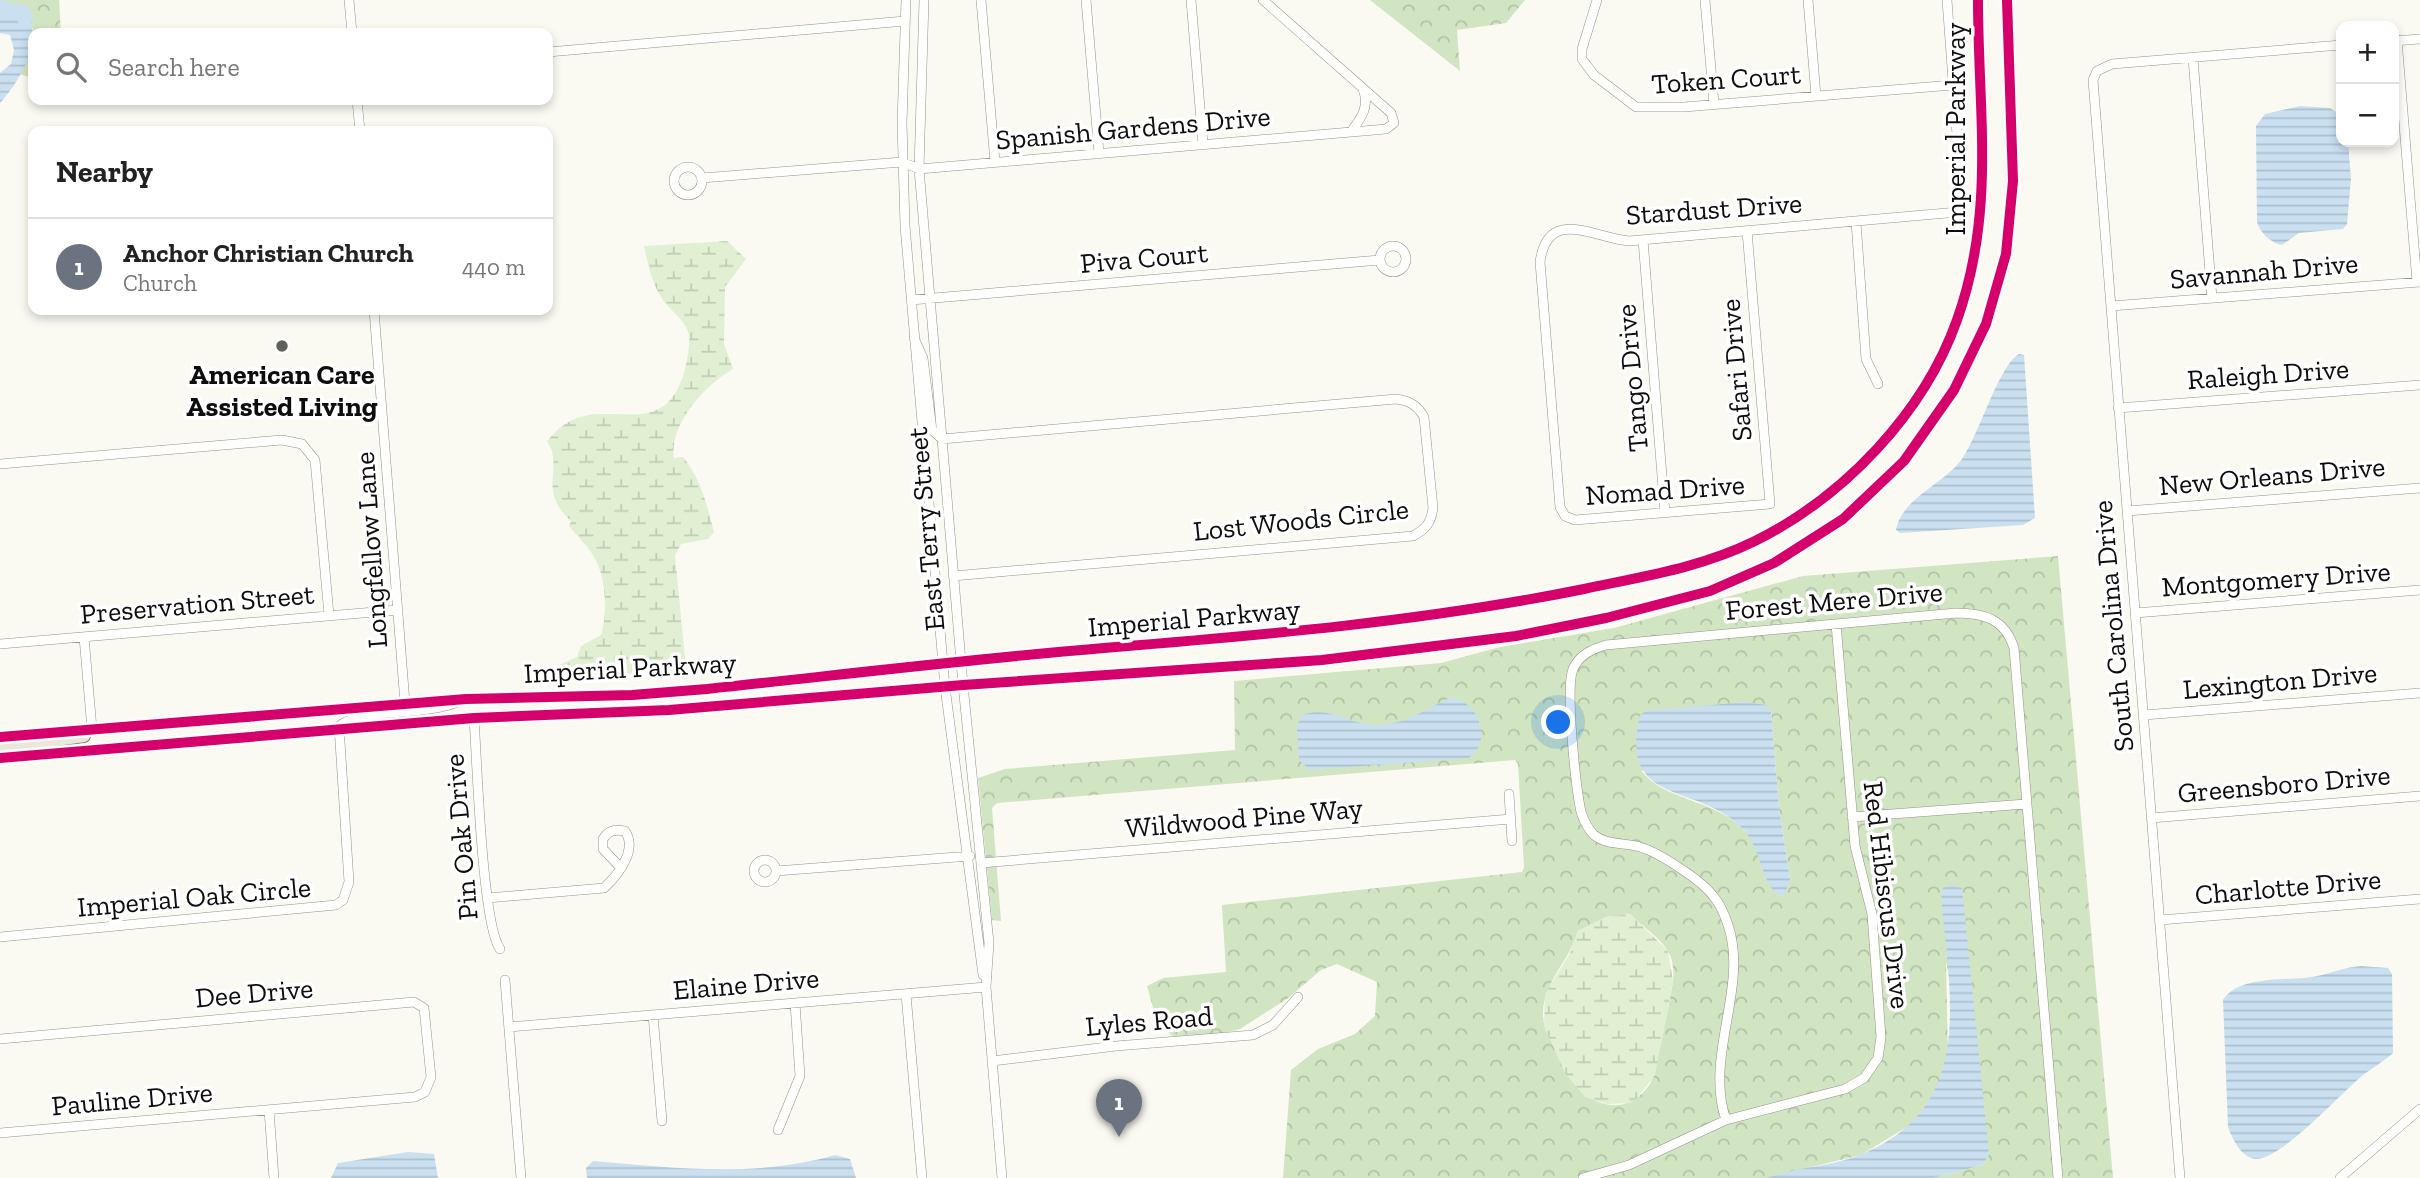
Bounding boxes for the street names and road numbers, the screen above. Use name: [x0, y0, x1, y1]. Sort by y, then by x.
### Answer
street label: Imperial Parkway: [1939, 22, 1972, 235]
street label: Token Court: [1650, 57, 1803, 101]
street label: Spanish Gardens Drive: [994, 100, 1272, 156]
street label: Stardust Drive: [1625, 186, 1803, 232]
street label: Piva Court: [1079, 236, 1210, 280]
street label: Savannah Drive: [2168, 246, 2360, 296]
street label: Safari Drive: [1713, 297, 1759, 443]
street label: Tango Drive: [1609, 303, 1655, 453]
street label: Raleigh Drive: [2186, 352, 2350, 396]
street label: East Terry Street: [901, 425, 951, 632]
street label: New Orleans Drive: [2158, 450, 2386, 502]
street label: Longfellow Lane: [348, 451, 394, 649]
street label: Nomad Drive: [1584, 468, 1746, 512]
street label: Lost Woods Circle: [1192, 492, 1410, 548]
street label: South Carolina Drive: [2086, 499, 2140, 753]
street label: Montgomery Drive: [2160, 555, 2392, 603]
street label: Forest Mere Drive: [1724, 575, 1944, 627]
street label: Preservation Street: [79, 577, 316, 631]
street label: Imperial Parkway: [1086, 592, 1302, 644]
street label: Imperial Parkway: [523, 646, 738, 690]
street label: Lexington Drive: [2182, 656, 2378, 706]
street label: Pin Oak Drive: [437, 752, 485, 922]
street label: Greensboro Drive: [2176, 758, 2392, 810]
street label: Red Hibiscus Drive: [1857, 779, 1917, 1011]
street label: Wildwood Pine Way: [1124, 791, 1365, 845]
street label: Charlotte Drive: [2193, 862, 2383, 912]
street label: Imperial Oak Circle: [76, 870, 312, 924]
street label: Elaine Drive: [671, 961, 821, 1007]
street label: Dee Drive: [194, 971, 314, 1015]
street label: Lyles Road: [1084, 999, 1214, 1043]
street label: Pauline Drive: [50, 1076, 214, 1122]

